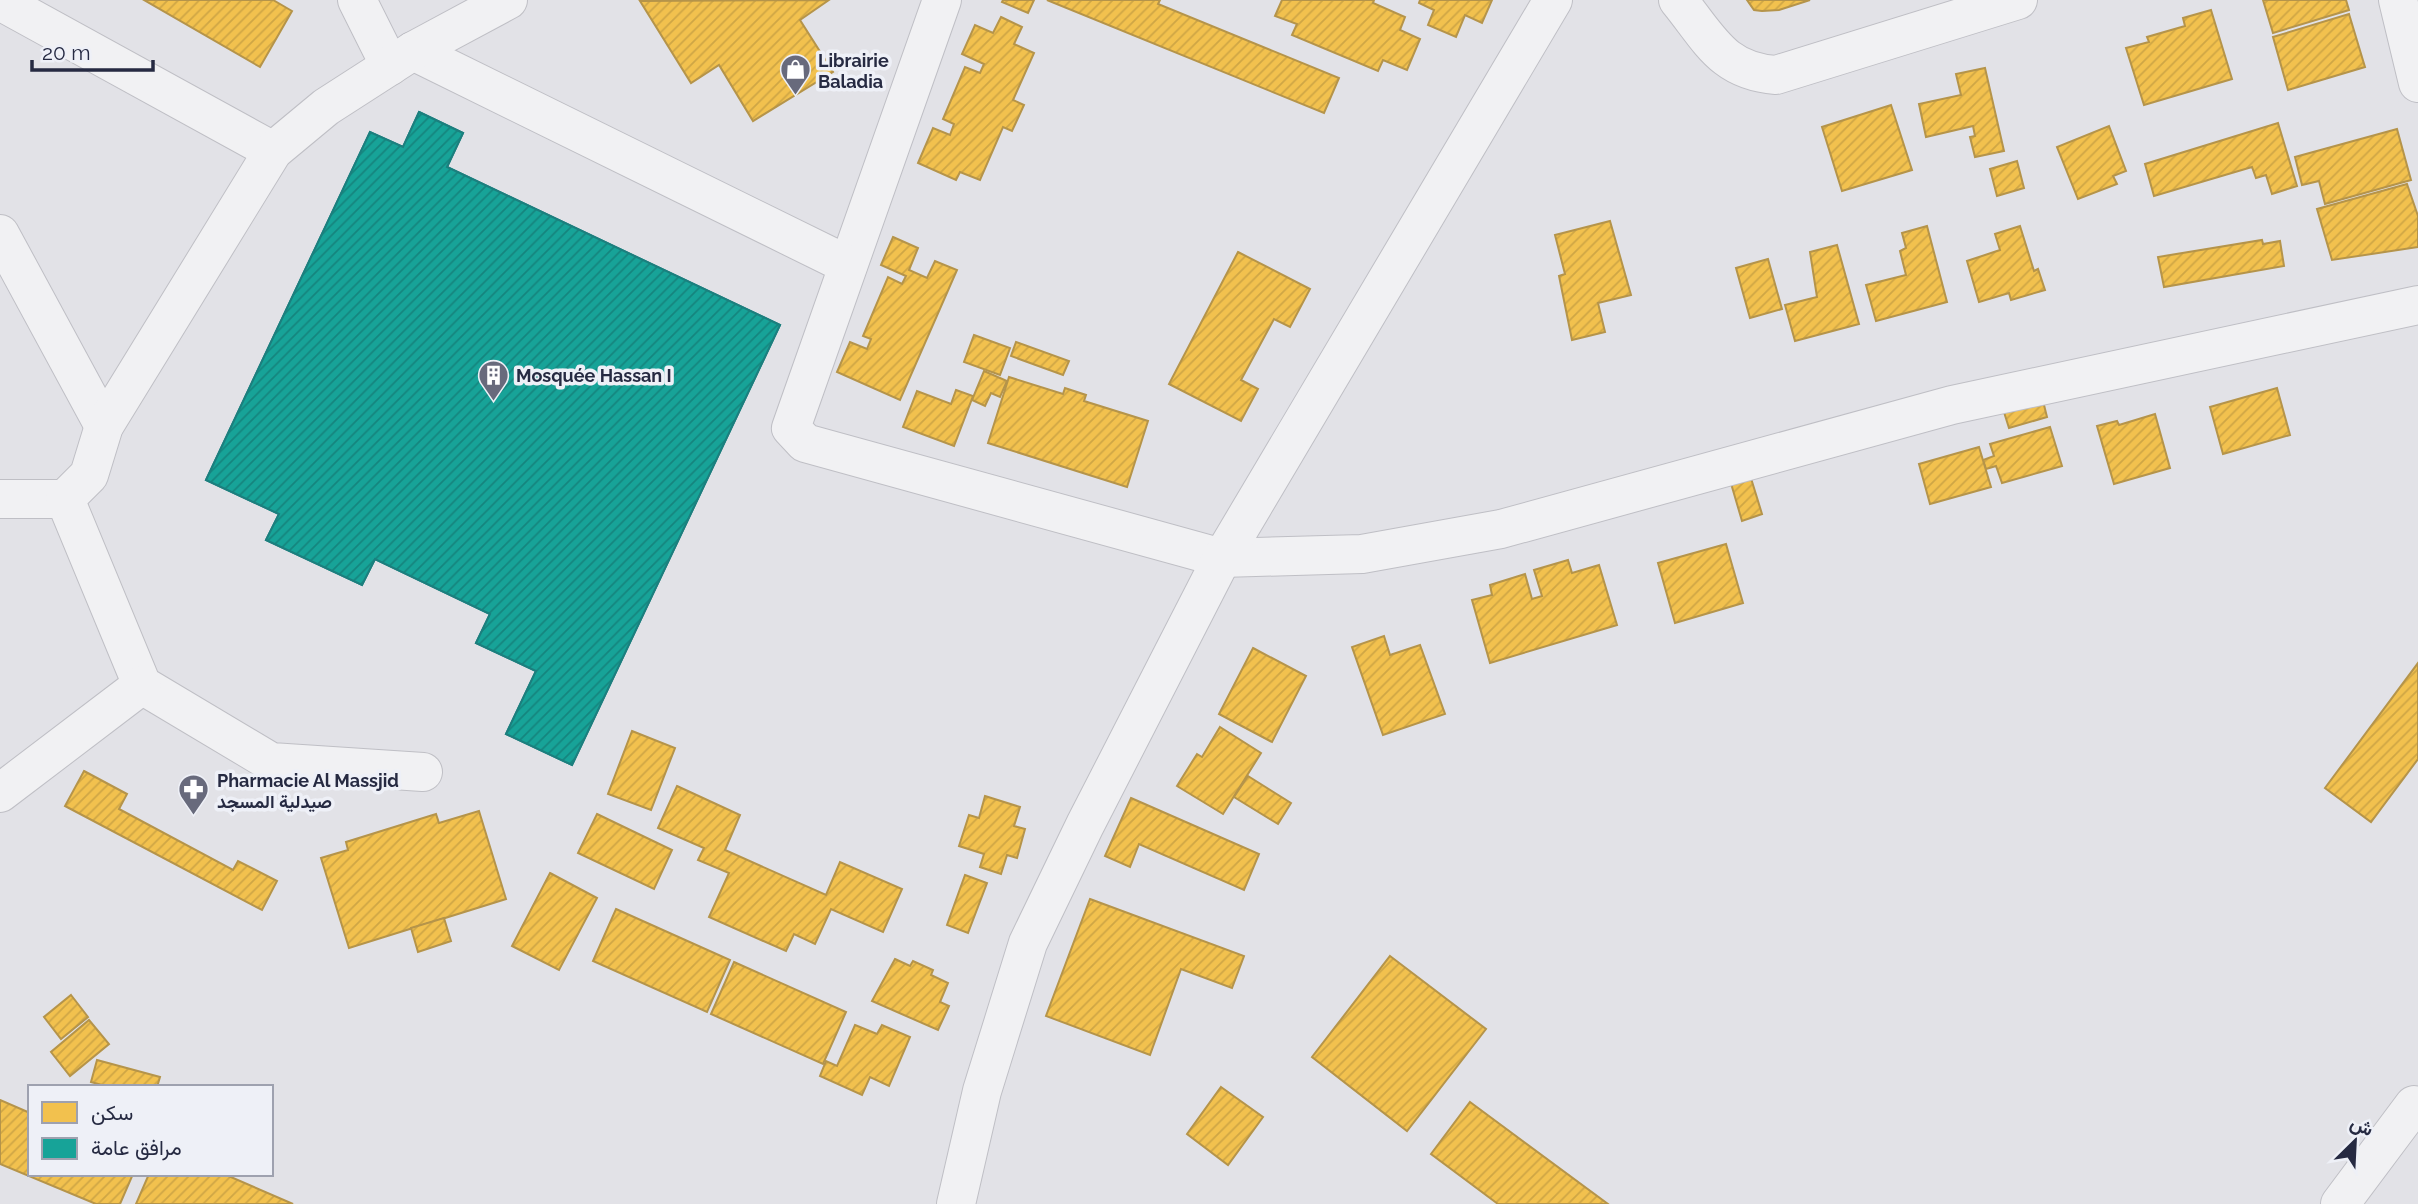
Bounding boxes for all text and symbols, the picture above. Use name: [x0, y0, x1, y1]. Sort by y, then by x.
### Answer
scale bar: [32, 28, 152, 72]
text: 20 m: [42, 40, 90, 65]
place label: Librairie Baladia: [818, 50, 889, 92]
shop icon: Librairie Baladia: [778, 53, 812, 97]
building icon: Mosquée Hassan I: [476, 358, 510, 402]
place label: Mosquée Hassan I: [516, 365, 672, 386]
place label: Pharmacie Al Massjid صيدلية المسجد: [217, 770, 399, 813]
pharmacy icon: Pharmacie Al Massjid صيدلية المسجد: [177, 773, 211, 817]
legend: [28, 1085, 273, 1176]
text: سكن: [91, 1100, 133, 1125]
north arrow: [2320, 1106, 2390, 1176]
text: ش: [2347, 1111, 2377, 1141]
text: مرافق عامة: [91, 1135, 182, 1161]

